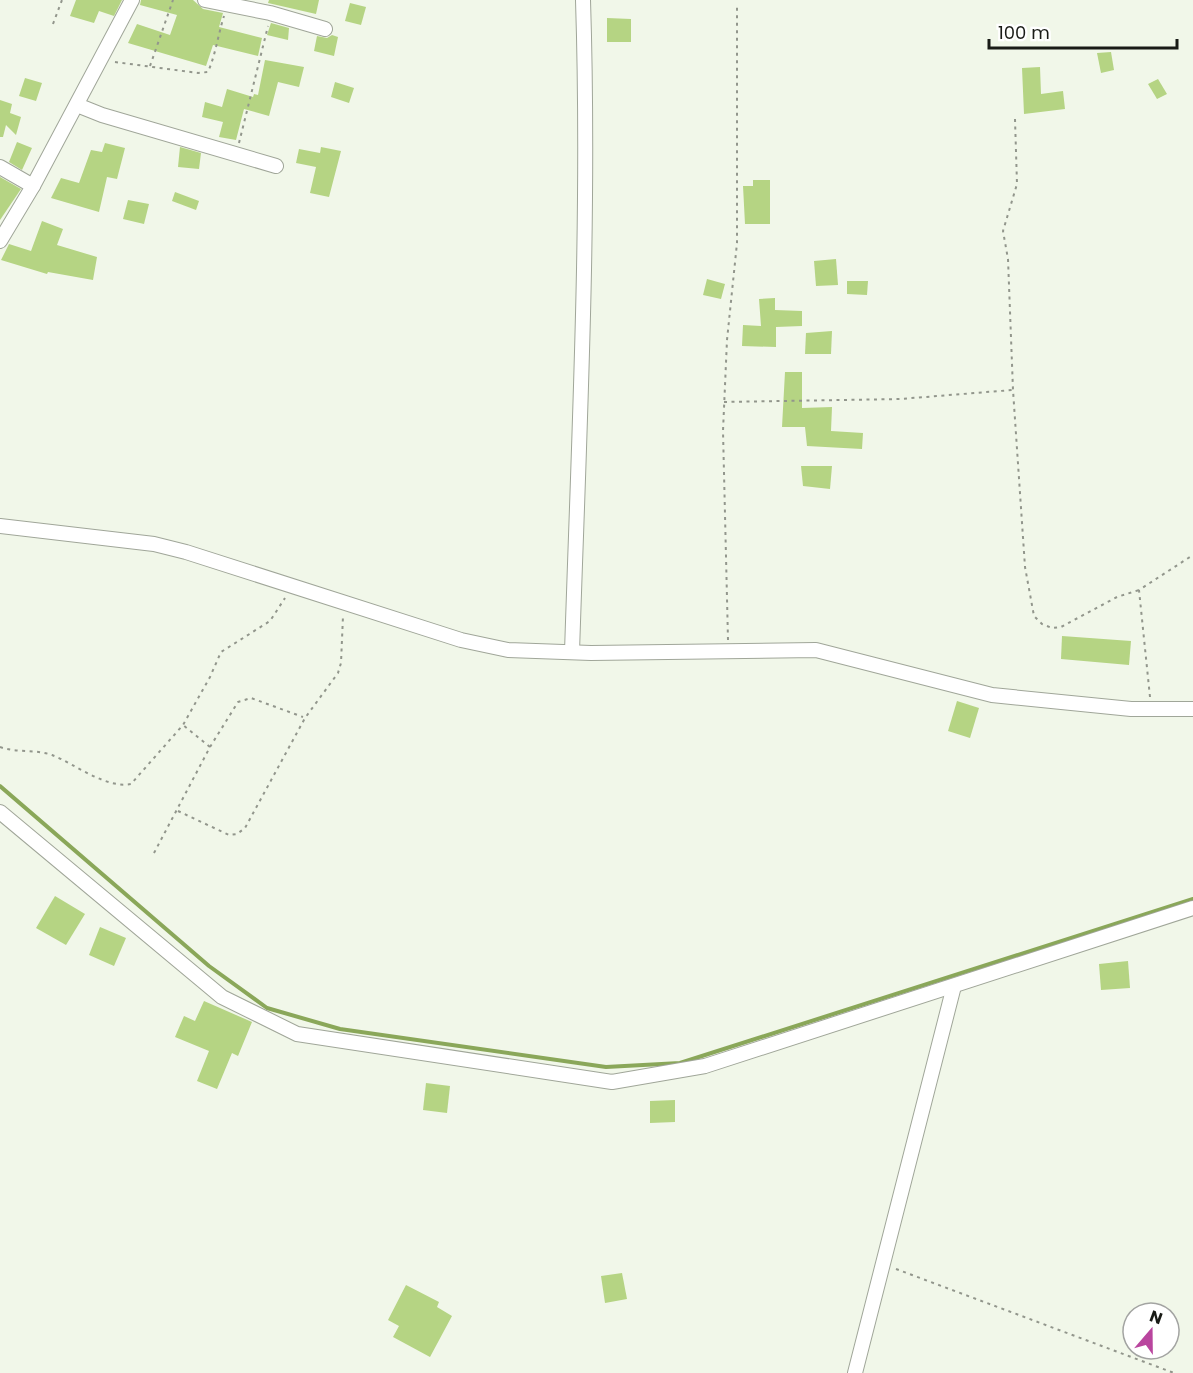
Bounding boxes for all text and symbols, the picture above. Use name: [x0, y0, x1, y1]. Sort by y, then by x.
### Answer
scale bar: [989, 12, 1176, 50]
text: 100 m: [998, 20, 1050, 45]
north arrow: [1121, 1301, 1181, 1361]
text: N: [1146, 1305, 1166, 1330]

